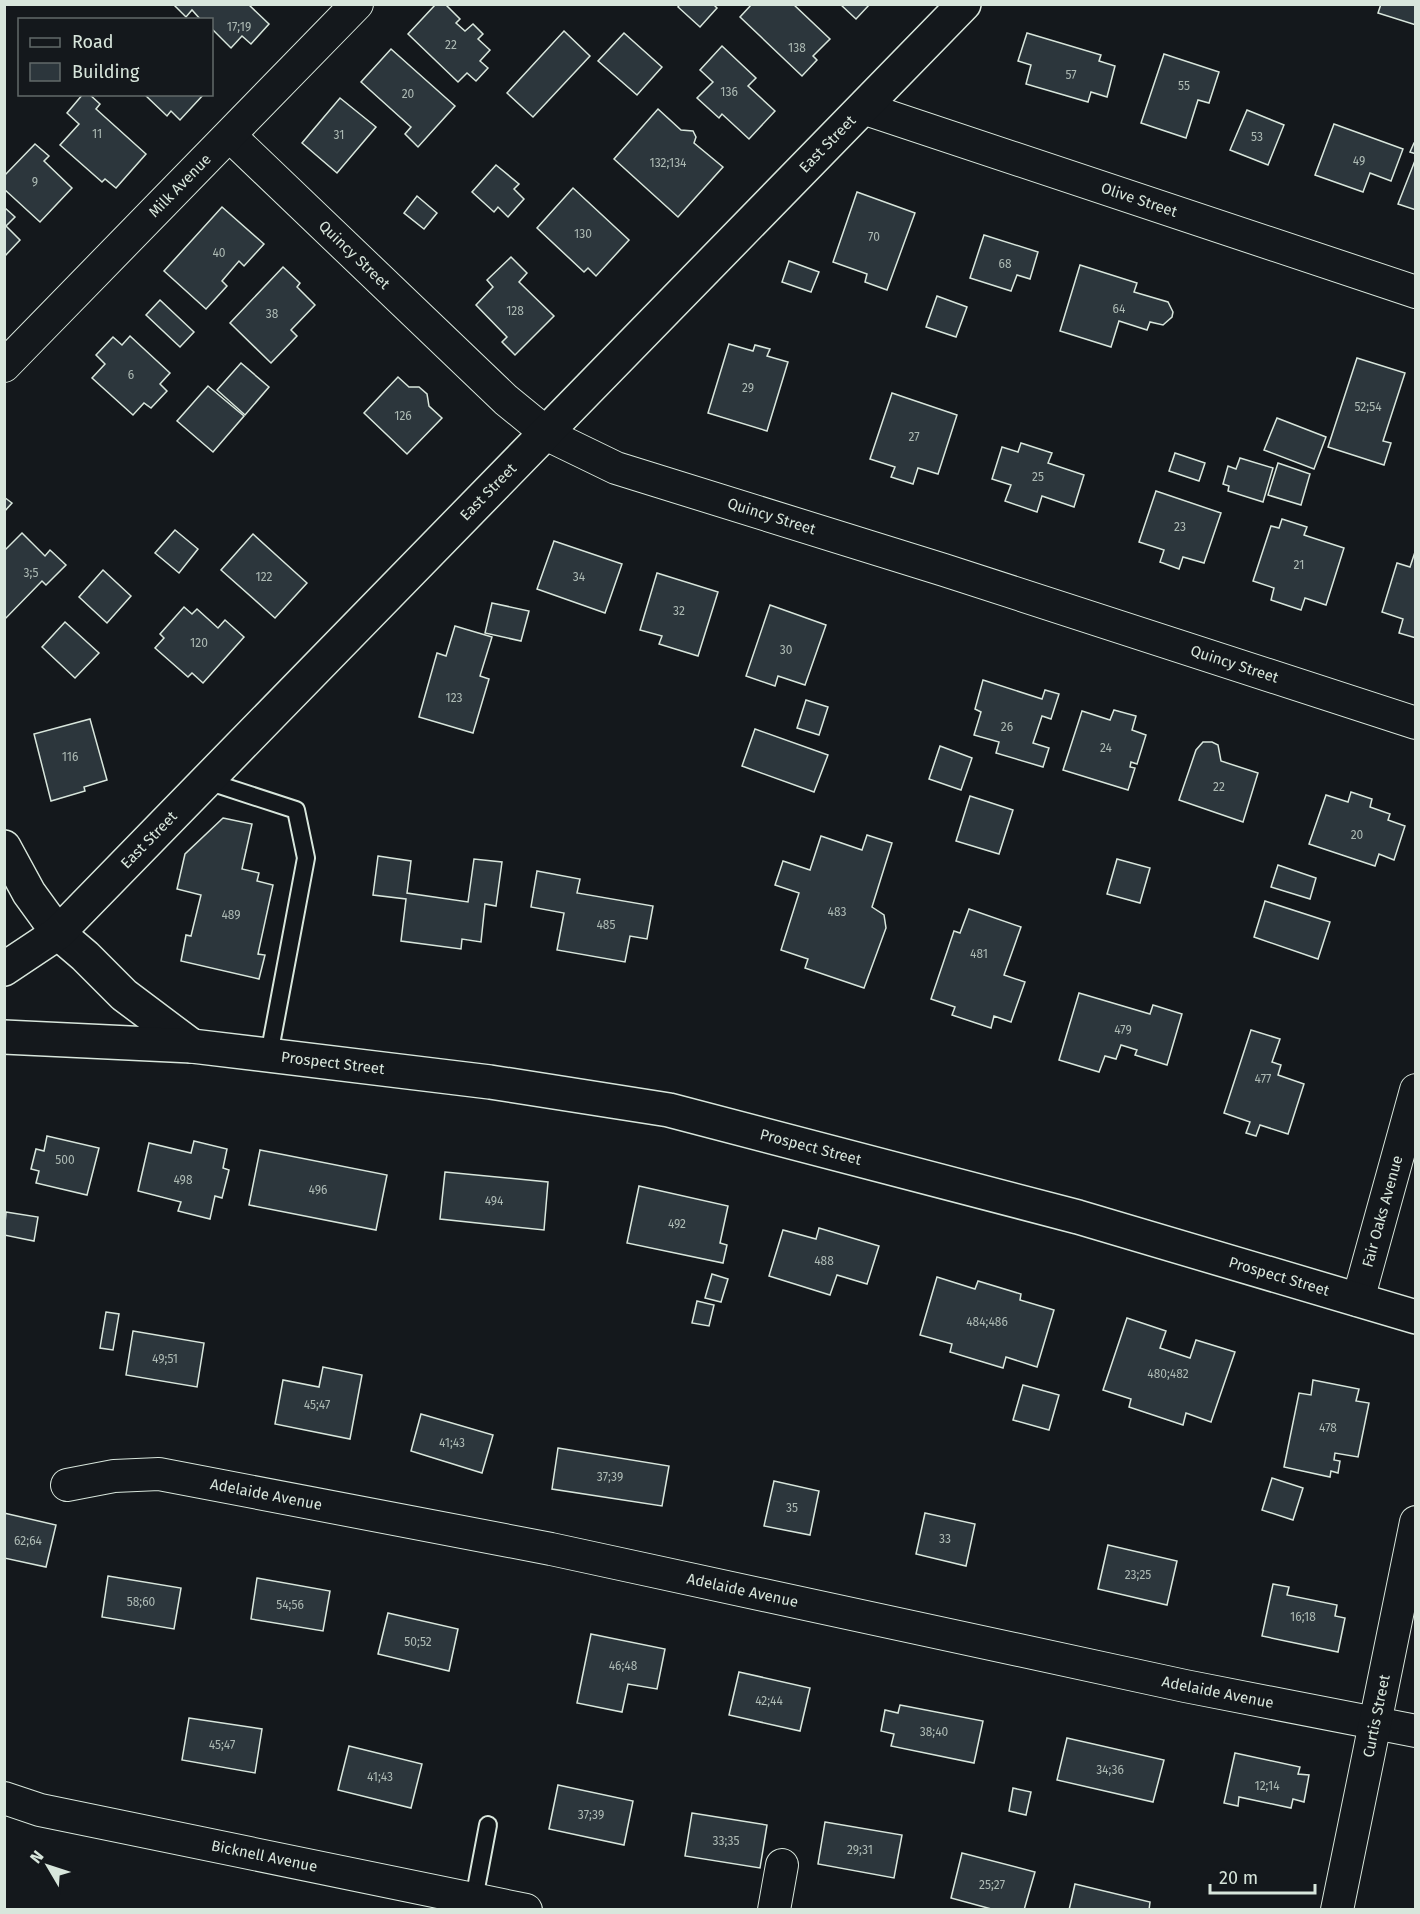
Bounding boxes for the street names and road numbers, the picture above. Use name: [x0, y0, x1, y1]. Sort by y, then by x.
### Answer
street label: East Street: [796, 111, 860, 176]
street label: Milk Avenue: [145, 150, 215, 221]
street label: Olive Street: [1099, 179, 1180, 221]
street label: Quincy Street: [315, 217, 394, 293]
street label: East Street: [456, 459, 521, 524]
street label: Quincy Street: [725, 494, 818, 539]
street label: Quincy Street: [1188, 642, 1281, 687]
street label: East Street: [117, 807, 181, 872]
street label: Prospect Street: [280, 1048, 386, 1078]
street label: Prospect Street: [758, 1125, 864, 1169]
street label: Fair Oaks Avenue: [1358, 1153, 1407, 1269]
street label: Prospect Street: [1227, 1253, 1332, 1300]
street label: Adelaide Avenue: [209, 1475, 324, 1514]
street label: Adelaide Avenue: [685, 1570, 800, 1611]
street label: Adelaide Avenue: [1160, 1672, 1275, 1712]
street label: Curtis Street: [1359, 1672, 1394, 1759]
street label: Bicknell Avenue: [210, 1836, 319, 1876]

